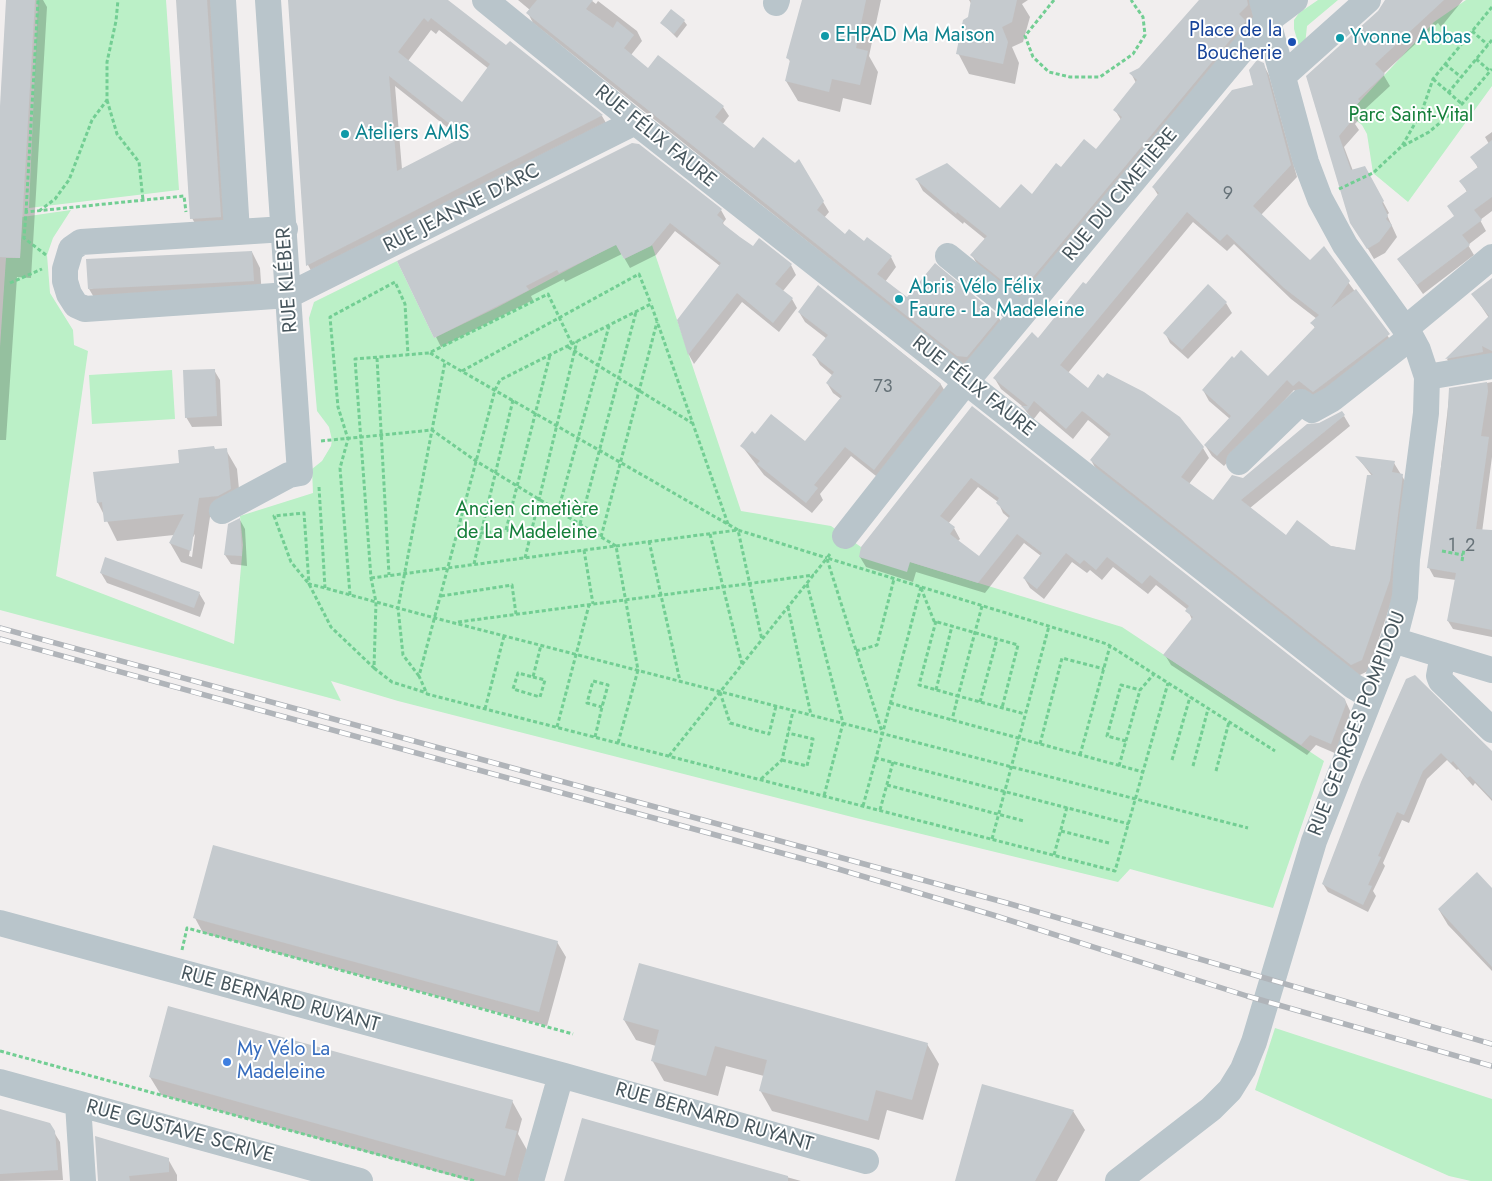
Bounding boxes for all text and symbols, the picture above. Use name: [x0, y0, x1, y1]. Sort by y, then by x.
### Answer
place label: Place de la Boucherie: [1189, 19, 1282, 66]
place label: EHPAD Ma Maison: [835, 24, 995, 48]
place label: Yvonne Abbas: [1350, 26, 1471, 50]
marker: EHPAD Ma Maison: [819, 30, 831, 42]
marker: Yvonne Abbas: [1334, 32, 1346, 44]
marker: Place de la Boucherie: [1286, 36, 1298, 48]
street label: RUE FÉLIX FAURE: [589, 81, 721, 193]
park label: Parc Saint-Vital: [1349, 104, 1473, 128]
place label: Ateliers AMIS: [355, 122, 470, 146]
street label: RUE DU CIMETIÈRE: [1058, 124, 1184, 266]
marker: Ateliers AMIS: [339, 128, 351, 140]
street label: RUE JEANNE D'ARC: [380, 159, 544, 259]
house number: 9: [1223, 184, 1233, 206]
street label: RUE KLÉBER: [272, 227, 304, 333]
place label: Abris Vélo Félix Faure - La Madeleine: [909, 276, 1085, 323]
marker: Abris Vélo Félix Faure - La Madeleine: [893, 293, 905, 305]
street label: RUE FÉLIX FAURE: [907, 332, 1039, 442]
house number: 73: [873, 377, 893, 399]
park label: Ancien cimetière de La Madeleine: [455, 498, 599, 545]
house number: 1: [1448, 536, 1456, 558]
house number: 2: [1465, 536, 1475, 558]
street label: RUE GEORGES POMPIDOU: [1304, 608, 1412, 840]
street label: RUE BERNARD RUYANT: [178, 962, 382, 1038]
place label: My Vélo La Madeleine: [237, 1038, 330, 1085]
marker: My Vélo La Madeleine: [221, 1056, 233, 1068]
street label: RUE BERNARD RUYANT: [612, 1078, 816, 1158]
street label: RUE GUSTAVE SCRIVE: [84, 1095, 276, 1169]

